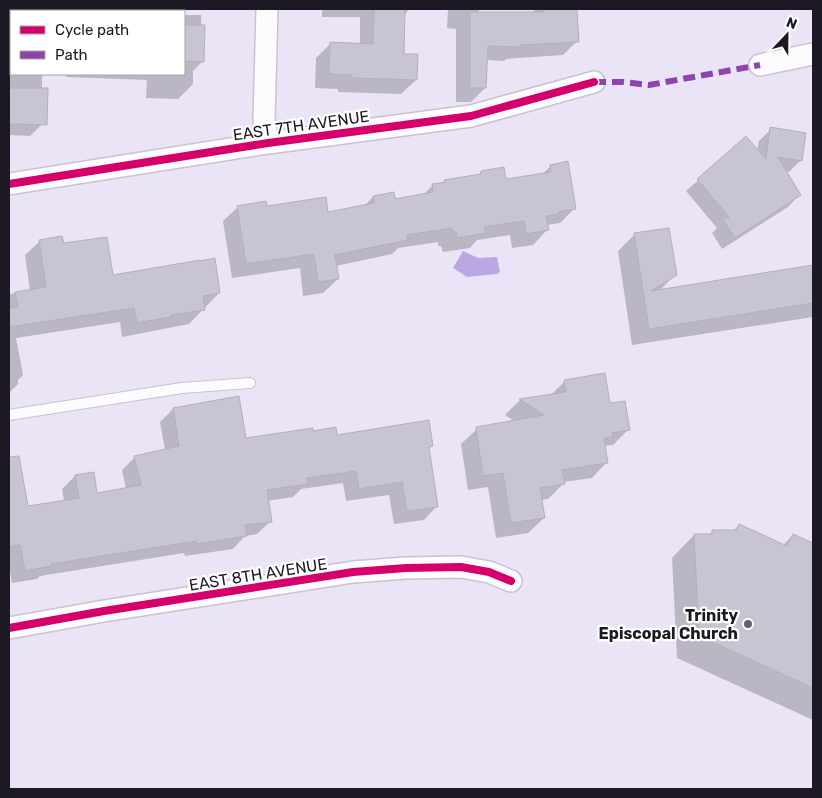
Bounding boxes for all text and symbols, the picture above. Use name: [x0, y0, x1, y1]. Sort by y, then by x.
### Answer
legend: [10, 10, 185, 75]
north arrow: [762, 10, 812, 60]
text: N: [784, 14, 800, 33]
text: Cycle path: [55, 21, 129, 39]
text: Path: [55, 46, 88, 64]
street label: EAST 7TH AVENUE: [232, 107, 370, 144]
street label: EAST 8TH AVENUE: [188, 554, 328, 595]
place label: Trinity Episcopal Church: [599, 606, 738, 643]
marker: Trinity Episcopal Church: [742, 618, 754, 630]

